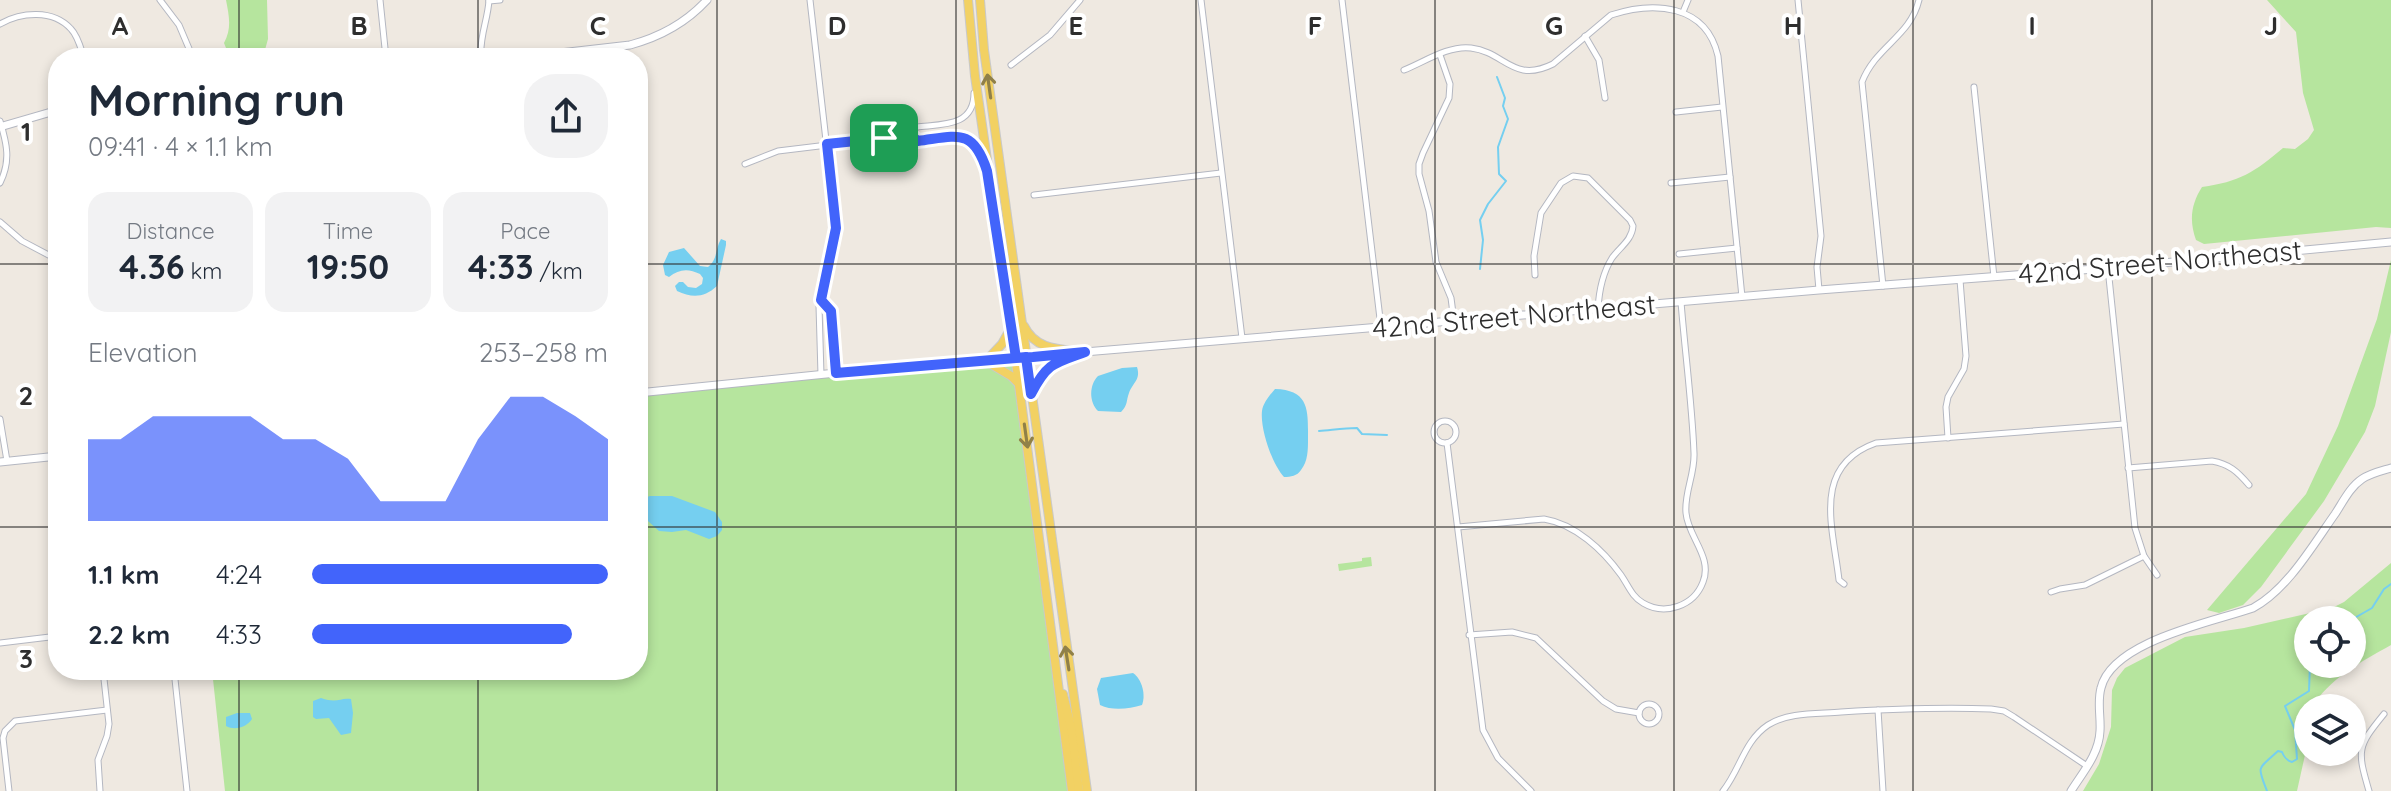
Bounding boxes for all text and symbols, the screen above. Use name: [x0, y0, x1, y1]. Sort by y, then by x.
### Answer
text: A: [112, 9, 129, 42]
text: B: [350, 9, 368, 42]
text: C: [590, 9, 606, 42]
text: D: [828, 9, 846, 42]
text: E: [1069, 9, 1083, 42]
text: F: [1308, 9, 1322, 42]
text: G: [1545, 9, 1563, 42]
text: H: [1784, 9, 1802, 42]
text: I: [2028, 9, 2036, 42]
text: J: [2264, 9, 2278, 42]
text: Morning run: [88, 72, 345, 127]
button: share: [524, 74, 608, 158]
one-way arrow: [981, 74, 996, 100]
pin: [850, 104, 918, 172]
text: 1: [21, 115, 31, 148]
icon: arrive: [862, 116, 906, 160]
text: 09:41 · 4 × 1.1 km: [88, 130, 273, 163]
text: Distance: [127, 217, 215, 245]
text: Time: [323, 217, 373, 245]
text: Pace: [500, 217, 550, 245]
street label: 42nd Street Northeast: [2017, 232, 2303, 291]
text: 4.36: [119, 245, 185, 288]
text: 19:50: [307, 245, 389, 288]
text: 4:33: [468, 245, 534, 288]
text: km: [185, 257, 222, 285]
text: /km: [534, 257, 583, 285]
street label: 42nd Street Northeast: [1371, 286, 1657, 345]
text: Elevation: [88, 336, 198, 369]
text: 253–258 m: [479, 336, 608, 369]
text: 2: [19, 379, 33, 412]
one-way arrow: [1019, 423, 1034, 448]
text: 1.1 km: [88, 558, 159, 591]
text: 4:24: [216, 558, 262, 591]
map controls: [2294, 606, 2366, 766]
button: locate: [2294, 606, 2366, 678]
text: 2.2 km: [88, 618, 170, 651]
text: 4:33: [216, 618, 262, 651]
text: 3: [19, 642, 33, 675]
one-way arrow: [1059, 646, 1074, 672]
button: layers: [2294, 694, 2366, 766]

